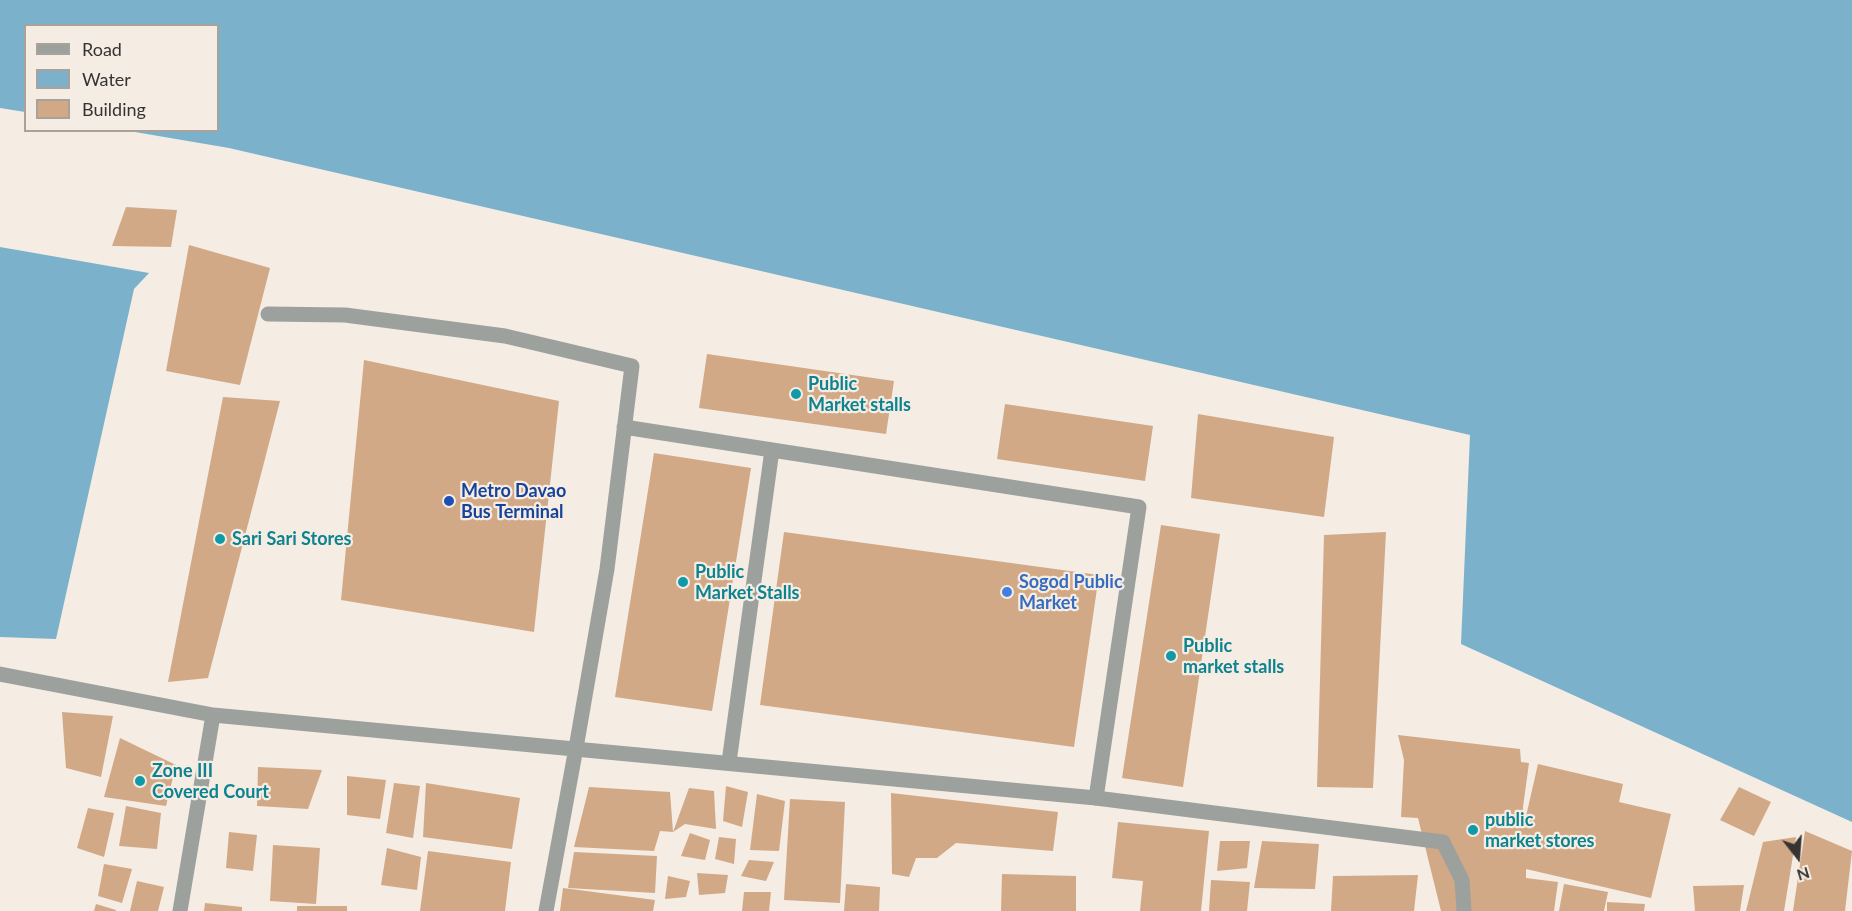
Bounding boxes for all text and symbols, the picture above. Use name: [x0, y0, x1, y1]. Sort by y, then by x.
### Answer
legend: [24, 24, 219, 132]
text: Road: [82, 38, 122, 60]
text: Water: [82, 68, 131, 90]
text: Building: [82, 98, 146, 120]
place label: Public Market stalls: [808, 373, 911, 416]
marker: Public Market stalls: [789, 387, 803, 401]
place label: Metro Davao Bus Terminal: [461, 480, 566, 522]
marker: Metro Davao Bus Terminal: [442, 494, 456, 508]
place label: Sari Sari Stores: [232, 528, 352, 550]
marker: Sari Sari Stores: [213, 532, 227, 546]
place label: Public Market Stalls: [695, 561, 800, 604]
place label: Sogod Public Market: [1019, 571, 1123, 614]
marker: Public Market Stalls: [676, 575, 690, 589]
marker: Sogod Public Market: [1000, 585, 1014, 599]
place label: Public market stalls: [1183, 635, 1284, 678]
marker: Public market stalls: [1164, 649, 1178, 663]
place label: Zone III Covered Court: [152, 760, 269, 802]
marker: Zone III Covered Court: [133, 774, 147, 788]
place label: public market stores: [1485, 809, 1595, 852]
marker: public market stores: [1466, 823, 1480, 837]
north arrow: [1768, 827, 1828, 887]
text: N: [1795, 864, 1812, 886]

